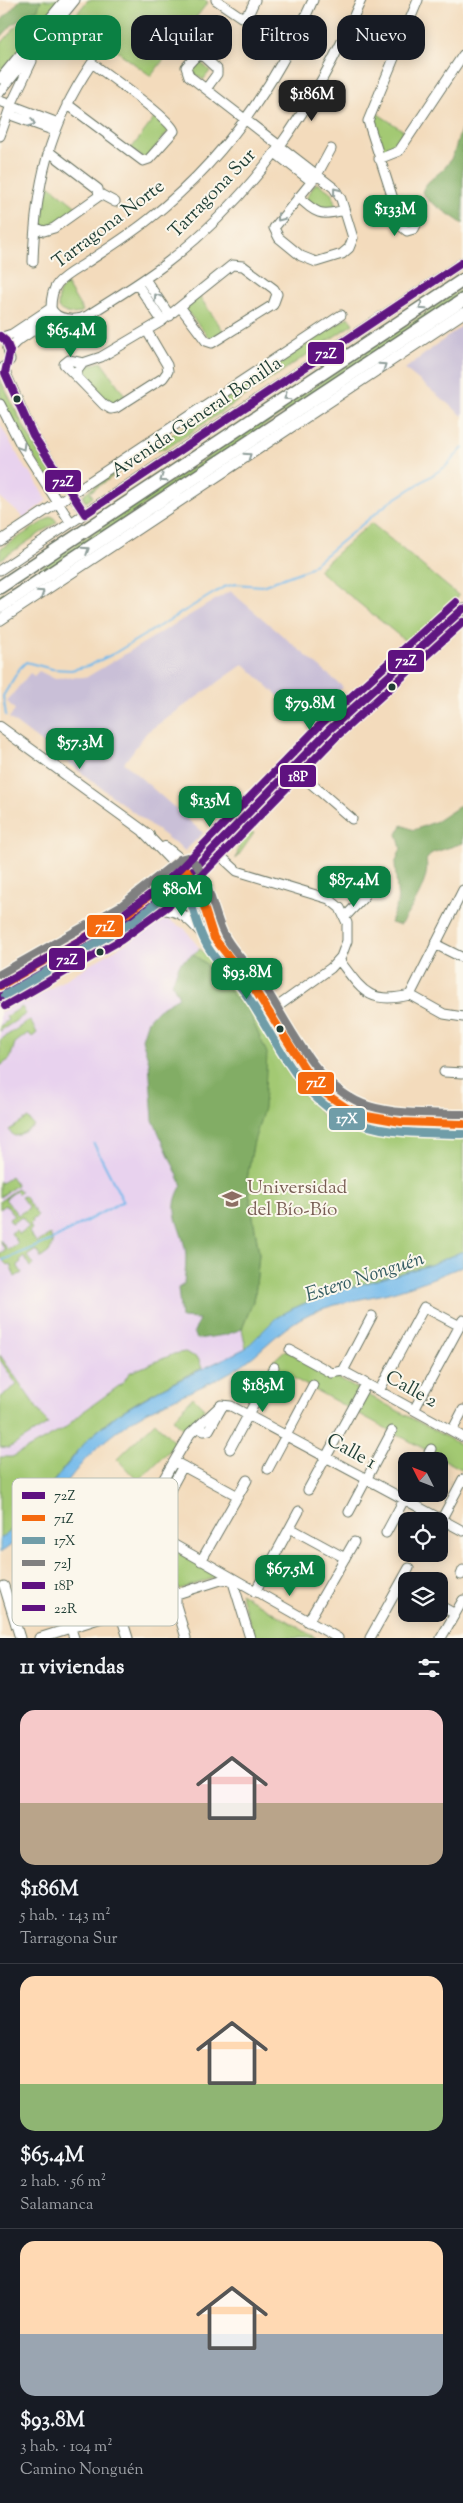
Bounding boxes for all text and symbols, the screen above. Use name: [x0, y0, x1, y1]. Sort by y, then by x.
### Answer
chip: Comprar: [15, 15, 121, 60]
chip: Alquilar: [131, 15, 232, 60]
chip: Filtros: [242, 15, 327, 60]
chip: Nuevo: [337, 15, 425, 60]
pin: $186M: [277, 80, 347, 122]
text: $186M: [290, 84, 334, 107]
one-way arrow: [27, 117, 35, 127]
street label: Tarragona Sur: [163, 143, 263, 245]
street label: Tarragona Norte: [47, 174, 171, 276]
one-way arrow: [332, 188, 341, 197]
pin: $133M: [360, 194, 430, 237]
text: $133M: [374, 199, 416, 222]
one-way arrow: [277, 213, 286, 222]
one-way arrow: [154, 294, 163, 303]
one-way arrow: [419, 301, 428, 310]
pin: $65.4M: [30, 316, 112, 358]
text: $65.4M: [47, 320, 95, 343]
line badge: 72Z: [307, 341, 345, 365]
text: 72Z: [315, 345, 337, 365]
street label: Avenida General Bonilla: [106, 351, 288, 485]
one-way arrow: [378, 363, 387, 373]
one-way arrow: [283, 391, 293, 400]
unlabelled marker: [12, 394, 22, 404]
one-way arrow: [16, 442, 26, 451]
one-way arrow: [242, 453, 251, 462]
line badge: 72Z: [44, 469, 82, 493]
text: 72Z: [52, 473, 74, 493]
one-way arrow: [159, 473, 169, 482]
one-way arrow: [81, 547, 90, 556]
one-way arrow: [35, 590, 45, 599]
line badge: 72Z: [387, 649, 425, 673]
text: 72Z: [395, 652, 417, 672]
unlabelled marker: [387, 682, 397, 692]
pin: $79.8M: [269, 688, 351, 731]
text: $79.8M: [285, 693, 335, 716]
pin: $57.3M: [39, 728, 121, 770]
text: $57.3M: [57, 732, 103, 755]
line badge: 18P: [279, 764, 317, 788]
text: 18P: [288, 768, 308, 788]
pin: $135M: [175, 786, 245, 828]
text: $135M: [190, 790, 230, 813]
pin: $87.4M: [313, 866, 395, 908]
text: $87.4M: [329, 870, 379, 893]
pin: $80M: [152, 874, 212, 917]
text: $80M: [162, 879, 202, 902]
line badge: 71Z: [86, 914, 124, 938]
text: 71Z: [95, 918, 115, 938]
line badge: 72Z: [48, 947, 86, 971]
unlabelled marker: [95, 947, 105, 957]
text: 72Z: [56, 951, 78, 971]
pin: $93.8M: [206, 958, 288, 1000]
text: $93.8M: [222, 962, 272, 985]
unlabelled marker: [275, 1024, 285, 1034]
line badge: 71Z: [297, 1071, 335, 1095]
text: 71Z: [306, 1074, 326, 1094]
line badge: 17X: [328, 1107, 366, 1131]
text: 17X: [336, 1110, 358, 1130]
place label: Universidad del Bío-Bío: [247, 1175, 347, 1224]
school or university icon: Universidad del Bío-Bío: [221, 1188, 243, 1210]
water label: Estero Nonguén: [302, 1245, 429, 1311]
street label: Calle 2: [380, 1365, 442, 1415]
pin: $185M: [228, 1370, 298, 1413]
text: $185M: [242, 1375, 284, 1398]
street label: Calle 1: [321, 1427, 381, 1477]
north arrow: [398, 1452, 448, 1502]
map controls: [398, 1452, 448, 1622]
legend: [12, 1478, 178, 1626]
text: 72Z: [54, 1487, 75, 1507]
text: 71Z: [54, 1510, 74, 1530]
button: locate: [398, 1512, 448, 1562]
text: 17X: [54, 1532, 76, 1552]
pin: $67.5M: [249, 1554, 331, 1597]
text: 72J: [54, 1555, 71, 1575]
text: $67.5M: [266, 1559, 314, 1582]
button: layers: [398, 1572, 448, 1622]
text: 18P: [54, 1577, 74, 1597]
text: 22R: [54, 1600, 77, 1620]
text: 11 viviendas: [20, 1653, 124, 1683]
icon: filters: [415, 1654, 443, 1682]
icon: home: [187, 1743, 277, 1833]
text: $186M: [20, 1875, 79, 1905]
text: 5 hab. · 143 m²: [20, 1905, 111, 1928]
text: Tarragona Sur: [20, 1928, 118, 1951]
icon: home: [187, 2008, 277, 2098]
text: $65.4M: [20, 2141, 84, 2171]
text: 2 hab. · 56 m²: [20, 2171, 106, 2194]
text: Salamanca: [20, 2194, 93, 2217]
icon: home: [187, 2273, 277, 2363]
text: $93.8M: [20, 2406, 85, 2436]
text: 3 hab. · 104 m²: [20, 2436, 113, 2459]
text: Camino Nonguén: [20, 2459, 144, 2482]

